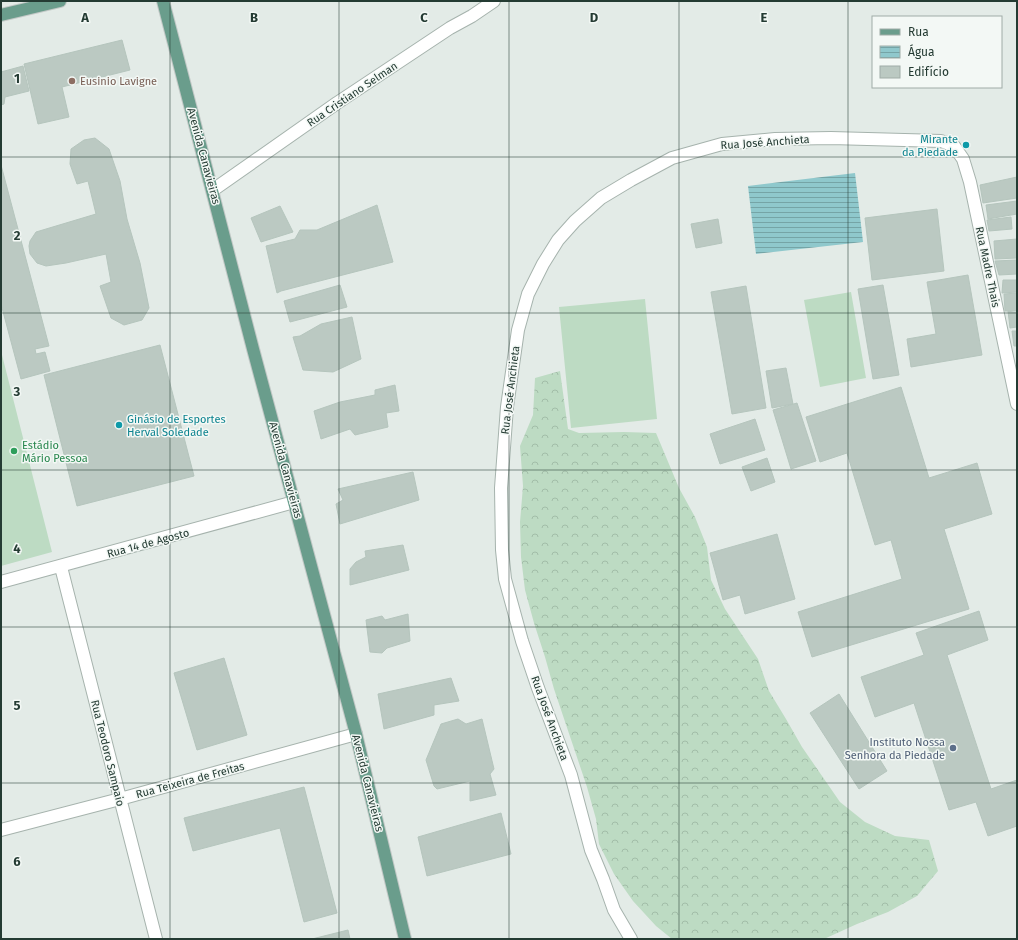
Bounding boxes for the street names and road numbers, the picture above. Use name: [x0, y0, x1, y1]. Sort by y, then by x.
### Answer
street label: Rua Cristiano Selman: [305, 59, 400, 130]
street label: Avenida Canavieiras: [184, 106, 223, 206]
street label: Rua José Anchieta: [720, 133, 810, 152]
street label: Rua Madre Thais: [973, 226, 1002, 309]
street label: Rua José Anchieta: [499, 345, 522, 435]
street label: Avenida Canavieiras: [266, 420, 305, 520]
street label: Rua 14 de Agosto: [106, 526, 191, 561]
street label: Rua José Anchieta: [528, 674, 571, 762]
street label: Rua Teodoro Sampaio: [88, 699, 127, 808]
street label: Avenida Canavieiras: [349, 733, 386, 833]
street label: Rua Teixeira de Freitas: [135, 760, 246, 801]

